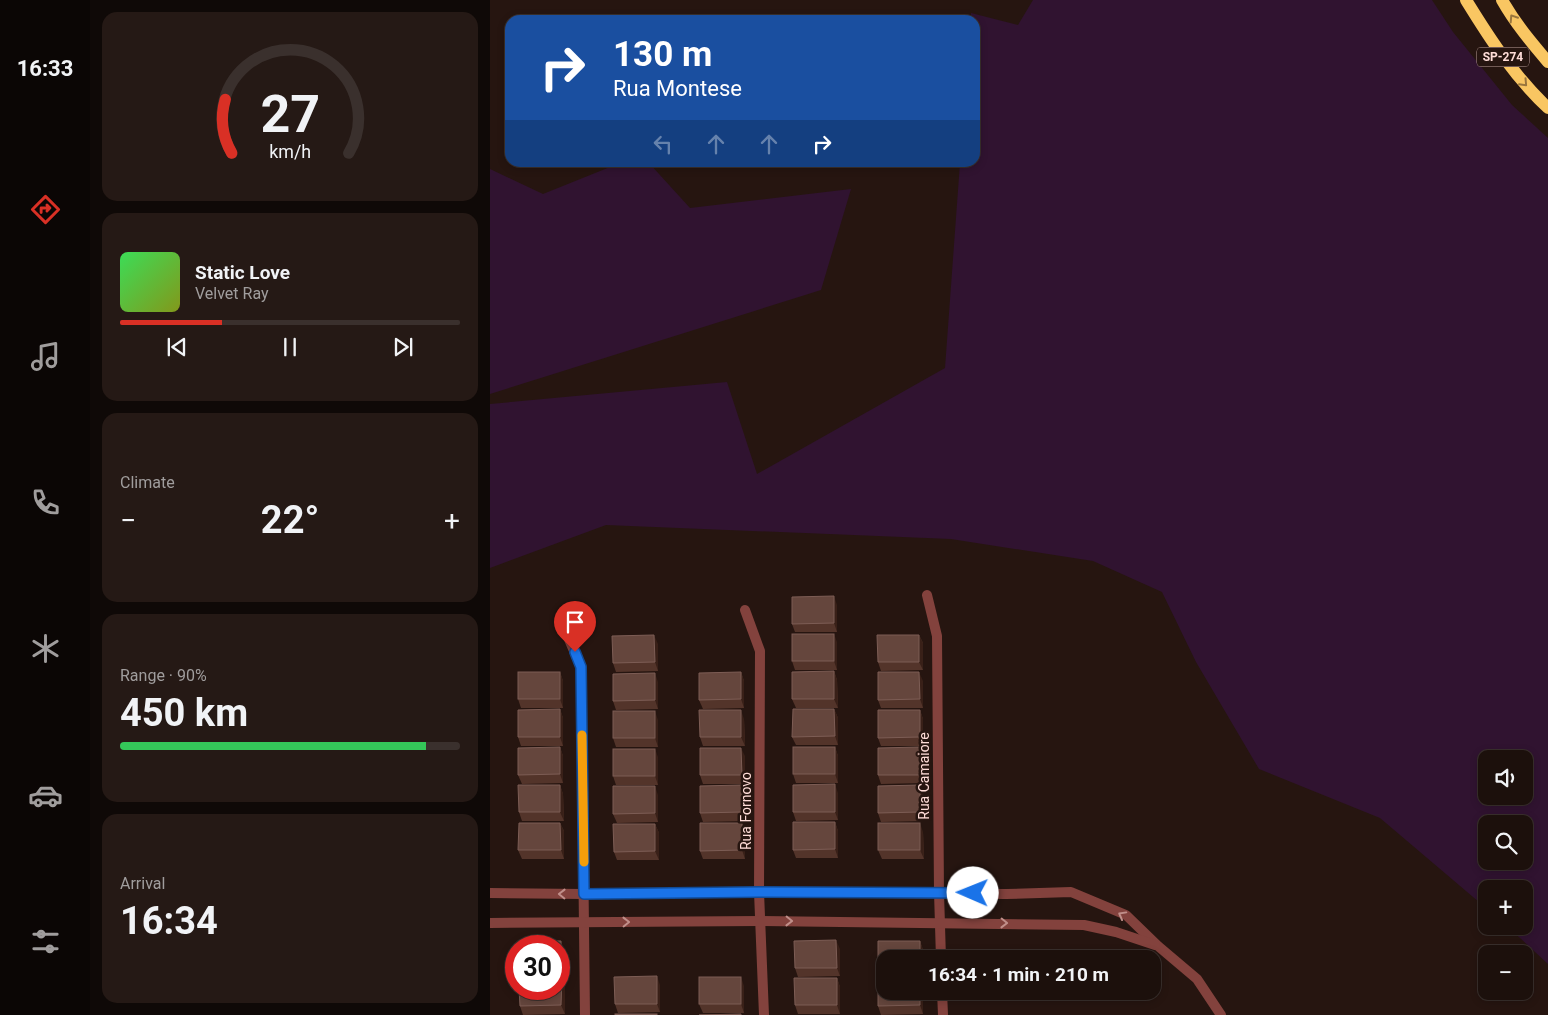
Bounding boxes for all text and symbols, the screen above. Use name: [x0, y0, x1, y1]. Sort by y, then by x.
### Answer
one-way arrow: [1510, 14, 1519, 24]
text: 130 m: [613, 34, 712, 75]
icon: right: [530, 35, 595, 100]
road number: SP-274: [1477, 48, 1529, 66]
text: 16:33: [17, 56, 73, 81]
text: Rua Montese: [613, 76, 742, 101]
one-way arrow: [1518, 77, 1527, 86]
text: 27: [260, 84, 320, 145]
icon: left: [649, 130, 677, 158]
icon: ahead: [702, 130, 730, 158]
icon: ahead: [755, 130, 783, 158]
icon: right: [808, 130, 836, 158]
text: km/h: [269, 141, 311, 162]
icon: directions: [28, 192, 63, 227]
text: Static Love: [195, 261, 290, 284]
text: Velvet Ray: [195, 284, 269, 303]
icon: previous: [163, 333, 191, 361]
icon: pause: [276, 333, 304, 361]
icon: next: [389, 333, 417, 361]
icon: music: [28, 339, 63, 374]
text: Climate: [120, 473, 175, 492]
icon: phone: [28, 485, 63, 520]
text: 22°: [261, 498, 319, 542]
text: −: [120, 504, 136, 537]
text: +: [444, 504, 460, 537]
pin: [554, 601, 596, 652]
icon: arrive: [561, 608, 589, 636]
icon: climate: [28, 631, 63, 666]
text: Range · 90%: [120, 666, 207, 685]
text: 450 km: [120, 691, 248, 735]
street label: Rua Camaiore: [916, 732, 932, 820]
map controls: [1478, 750, 1533, 1000]
button: sound: [1478, 750, 1533, 805]
street label: Rua Fornovo: [738, 772, 754, 850]
icon: car: [28, 778, 63, 813]
button: search: [1478, 815, 1533, 870]
position arrow: [946, 866, 998, 918]
text: Arrival: [120, 874, 165, 893]
button: +: [1478, 880, 1533, 935]
one-way arrow: [557, 889, 565, 899]
text: 16:34: [120, 899, 218, 943]
one-way arrow: [1118, 911, 1127, 921]
one-way arrow: [785, 916, 793, 926]
one-way arrow: [622, 917, 630, 928]
one-way arrow: [1000, 918, 1008, 928]
icon: filters: [28, 924, 63, 959]
speed limit sign: 30: [505, 935, 570, 1000]
button: −: [1478, 945, 1533, 1000]
text: 16:34 · 1 min · 210 m: [928, 963, 1109, 986]

